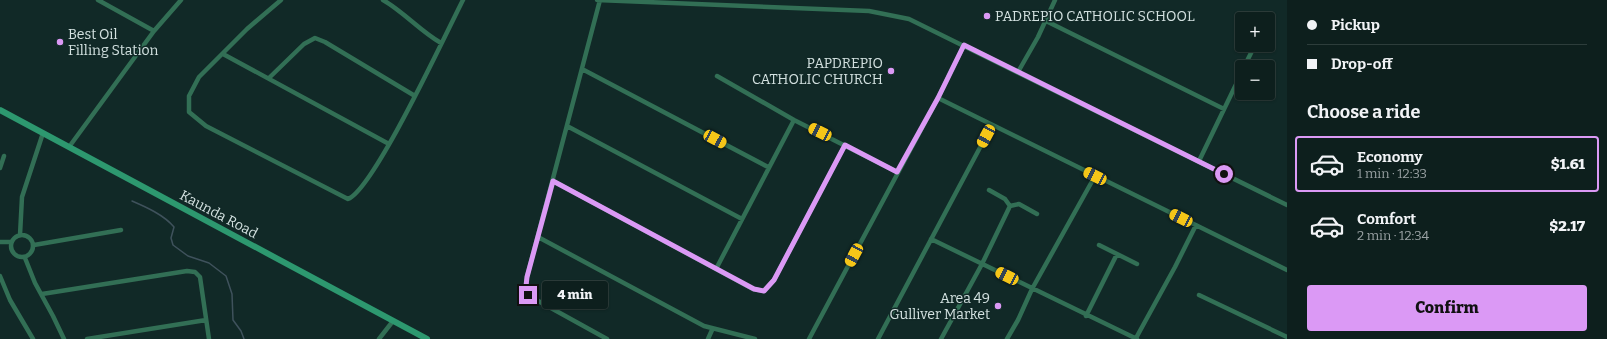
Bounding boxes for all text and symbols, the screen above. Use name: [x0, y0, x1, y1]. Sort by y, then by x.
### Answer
place label: PADREPIO CATHOLIC SCHOOL: [995, 8, 1195, 25]
marker: PADREPIO CATHOLIC SCHOOL: [982, 11, 992, 21]
map controls: [1235, 12, 1275, 100]
button: +: [1235, 12, 1275, 52]
text: Pickup: [1331, 16, 1380, 34]
place label: Best Oil Filling Station: [68, 26, 159, 59]
marker: Best Oil Filling Station: [55, 37, 65, 47]
place label: PAPDREPIO CATHOLIC CHURCH: [752, 55, 883, 88]
text: Drop-off: [1331, 55, 1392, 73]
button: −: [1235, 60, 1275, 100]
marker: PAPDREPIO CATHOLIC CHURCH: [886, 66, 896, 76]
text: Choose a ride: [1307, 101, 1420, 123]
car: [807, 121, 833, 143]
car: [975, 123, 997, 149]
car: [702, 128, 728, 150]
icon: car: [1309, 146, 1345, 182]
text: Economy: [1357, 148, 1423, 166]
text: $1.61: [1551, 155, 1585, 173]
car: [1082, 165, 1108, 187]
route start: [1215, 165, 1233, 183]
text: 1 min · 12:33: [1357, 166, 1427, 181]
street label: Kaunda Road: [177, 187, 261, 242]
car: [1168, 207, 1194, 229]
icon: car: [1309, 208, 1345, 244]
text: Comfort: [1357, 210, 1416, 228]
text: $2.17: [1549, 217, 1585, 235]
text: 2 min · 12:34: [1357, 228, 1429, 243]
car: [843, 242, 865, 268]
car: [994, 265, 1020, 287]
callout: 4 min: [542, 281, 608, 309]
button: Confirm: [1307, 285, 1587, 331]
route end: [519, 286, 537, 304]
text: 4 min: [557, 287, 593, 302]
place label: Area 49 Gulliver Market: [889, 290, 990, 323]
marker: Area 49 Gulliver Market: [993, 301, 1003, 311]

